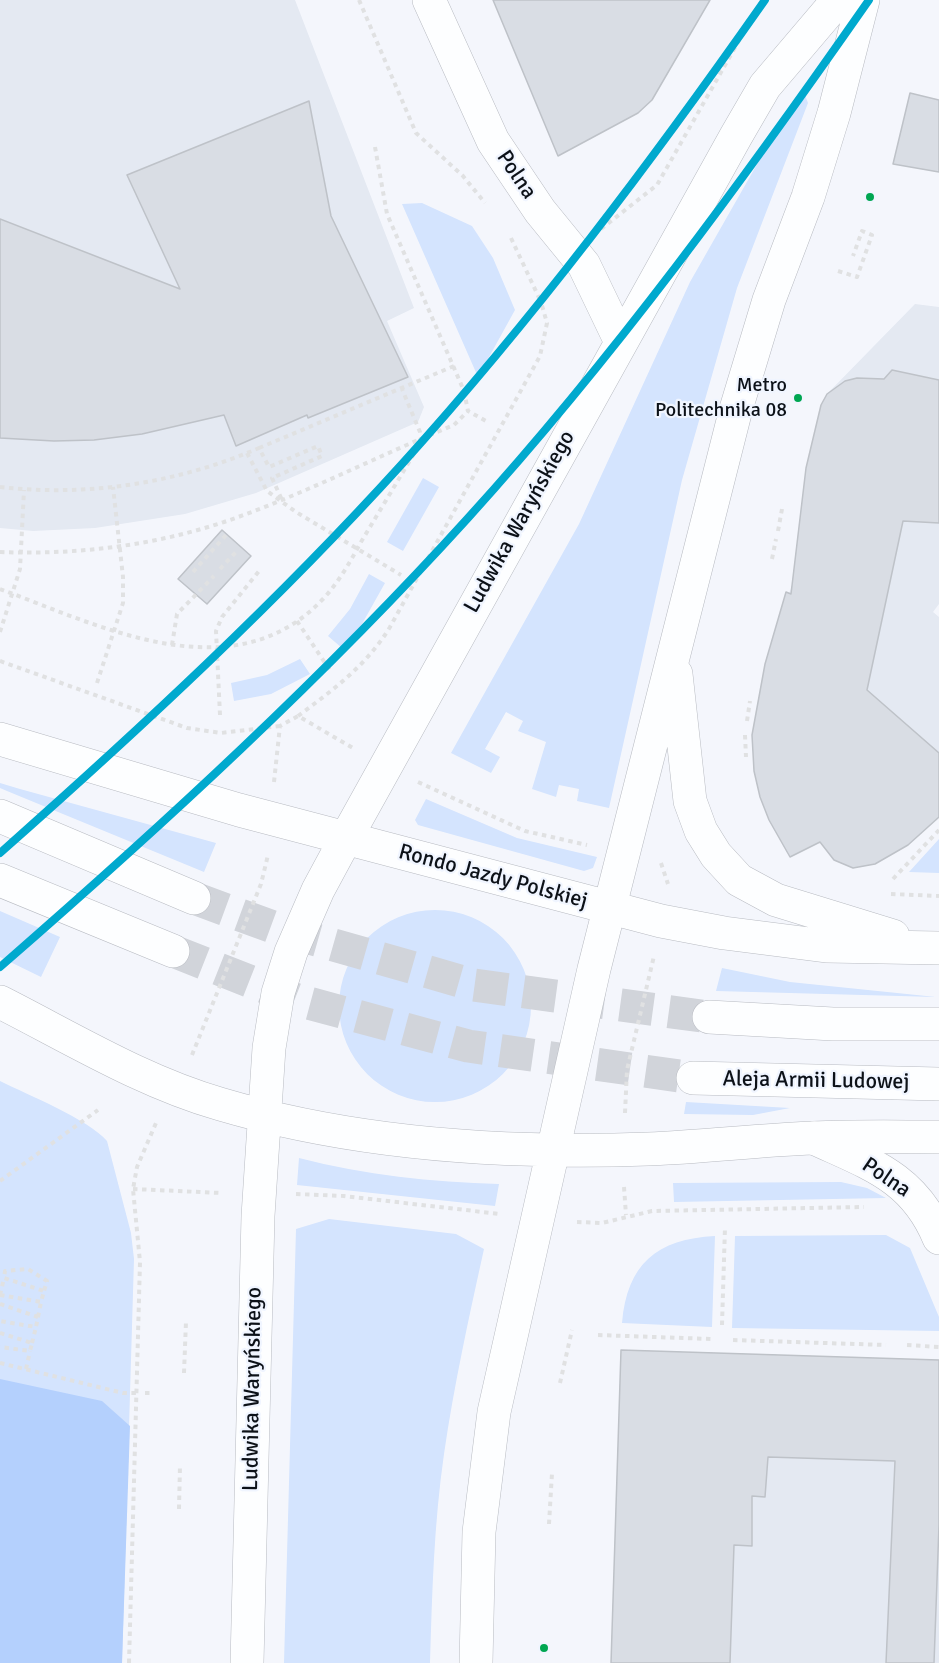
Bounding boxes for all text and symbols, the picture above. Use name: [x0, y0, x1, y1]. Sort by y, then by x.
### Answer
street label: Polna: [490, 146, 542, 204]
unlabelled marker: [864, 191, 876, 203]
place label: Metro Politechnika 08: [655, 374, 787, 421]
marker: Metro Politechnika 08: [792, 392, 804, 404]
street label: Ludwika Waryńskiego: [459, 426, 581, 618]
street label: Rondo Jazdy Polskiej: [396, 839, 590, 915]
street label: Aleja Armii Ludowej: [722, 1066, 910, 1096]
street label: Polna: [857, 1152, 915, 1204]
street label: Ludwika Waryńskiego: [238, 1287, 268, 1491]
unlabelled marker: [538, 1642, 550, 1654]

